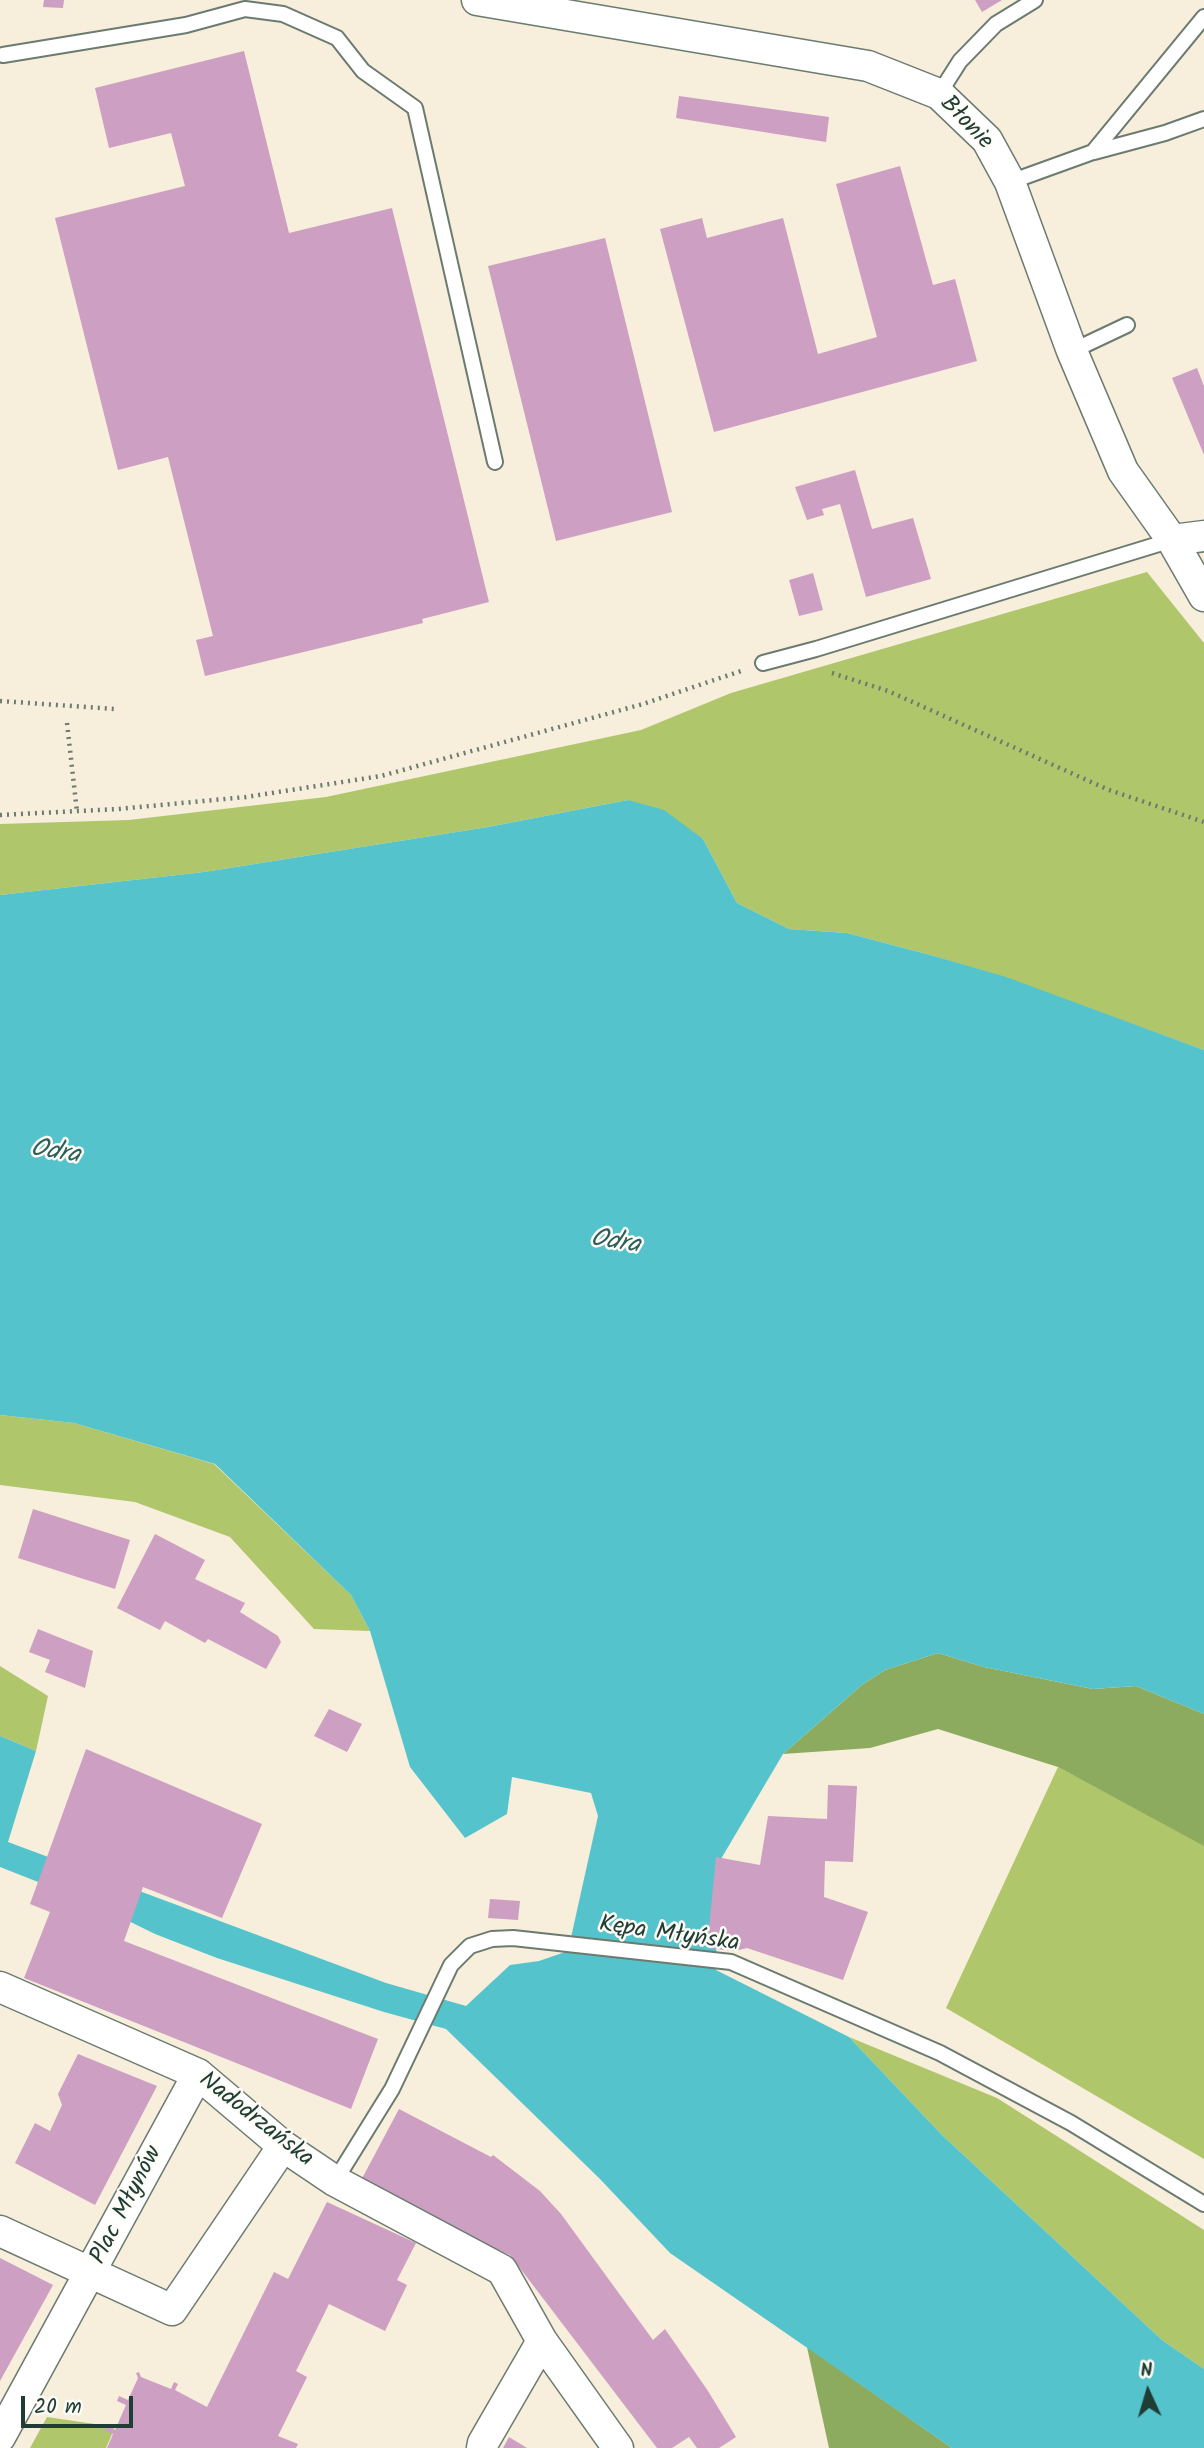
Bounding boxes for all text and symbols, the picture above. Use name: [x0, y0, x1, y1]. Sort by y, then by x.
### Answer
street label: Błonie: [932, 91, 998, 157]
water label: Odra: [28, 1135, 82, 1173]
water label: Odra: [588, 1225, 642, 1263]
street label: Kępa Młyńska: [597, 1912, 741, 1960]
street label: Nadodrzańska: [192, 2067, 318, 2175]
street label: Plac Młynów: [86, 2142, 170, 2270]
text: N: [1140, 2356, 1154, 2386]
north arrow: [1113, 2357, 1183, 2427]
scale bar: [24, 2382, 136, 2426]
text: 20 m: [34, 2391, 82, 2424]

